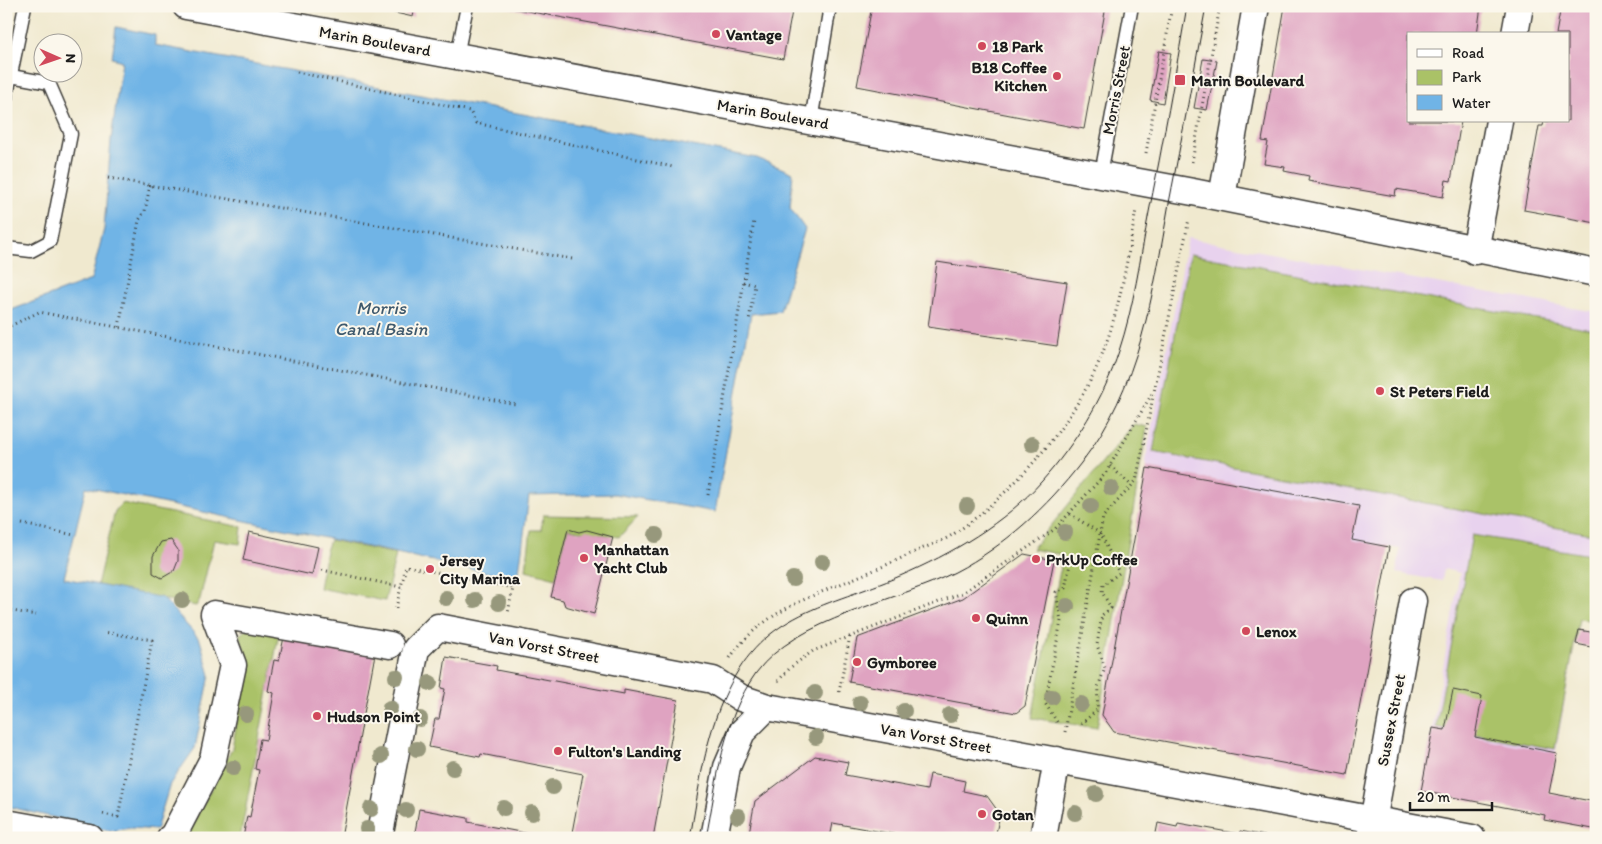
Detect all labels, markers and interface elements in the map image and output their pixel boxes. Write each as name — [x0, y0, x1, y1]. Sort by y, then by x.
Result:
street label: Marin Boulevard — [318, 22, 433, 60]
place label: Vantage — [726, 25, 782, 45]
marker: Vantage — [710, 28, 722, 40]
north arrow — [32, 32, 82, 82]
legend — [1407, 32, 1570, 122]
place label: 18 Park — [992, 37, 1044, 56]
marker: 18 Park — [976, 40, 988, 52]
street label: Morris Street — [1098, 44, 1134, 136]
text: Road — [1452, 44, 1485, 62]
text: N — [62, 53, 79, 63]
place label: B18 Coffee Kitchen — [971, 58, 1048, 95]
text: Park — [1452, 68, 1482, 86]
marker: B18 Coffee Kitchen — [1051, 70, 1063, 82]
place label: Marin Boulevard — [1191, 71, 1304, 90]
marker: Marin Boulevard — [1173, 73, 1187, 87]
text: Water — [1452, 94, 1491, 112]
street label: Marin Boulevard — [716, 95, 831, 133]
water label: Morris Canal Basin — [335, 297, 428, 340]
place label: St Peters Field — [1390, 382, 1489, 401]
marker: St Peters Field — [1374, 385, 1386, 397]
place label: Manhattan Yacht Club — [593, 540, 670, 577]
place label: PrkUp Coffee — [1046, 550, 1138, 570]
place label: Jersey City Marina — [439, 551, 521, 589]
marker: Manhattan Yacht Club — [578, 552, 590, 564]
marker: PrkUp Coffee — [1030, 553, 1042, 565]
marker: Jersey City Marina — [424, 563, 436, 575]
place label: Quinn — [986, 609, 1029, 628]
marker: Quinn — [970, 612, 982, 624]
place label: Lenox — [1256, 622, 1297, 641]
marker: Lenox — [1240, 625, 1252, 637]
street label: Van Vorst Street — [487, 627, 601, 667]
place label: Gymboree — [867, 653, 937, 673]
marker: Gymboree — [851, 656, 863, 668]
street label: Sussex Street — [1373, 672, 1409, 768]
place label: Hudson Point — [327, 707, 420, 726]
marker: Hudson Point — [311, 710, 323, 722]
street label: Van Vorst Street — [879, 719, 993, 757]
place label: Fulton's Landing — [568, 742, 682, 762]
marker: Fulton's Landing — [552, 745, 564, 757]
scale bar — [1410, 779, 1492, 811]
text: 20 m — [1417, 788, 1451, 806]
place label: Gotan — [992, 805, 1034, 824]
marker: Gotan — [976, 808, 988, 820]

